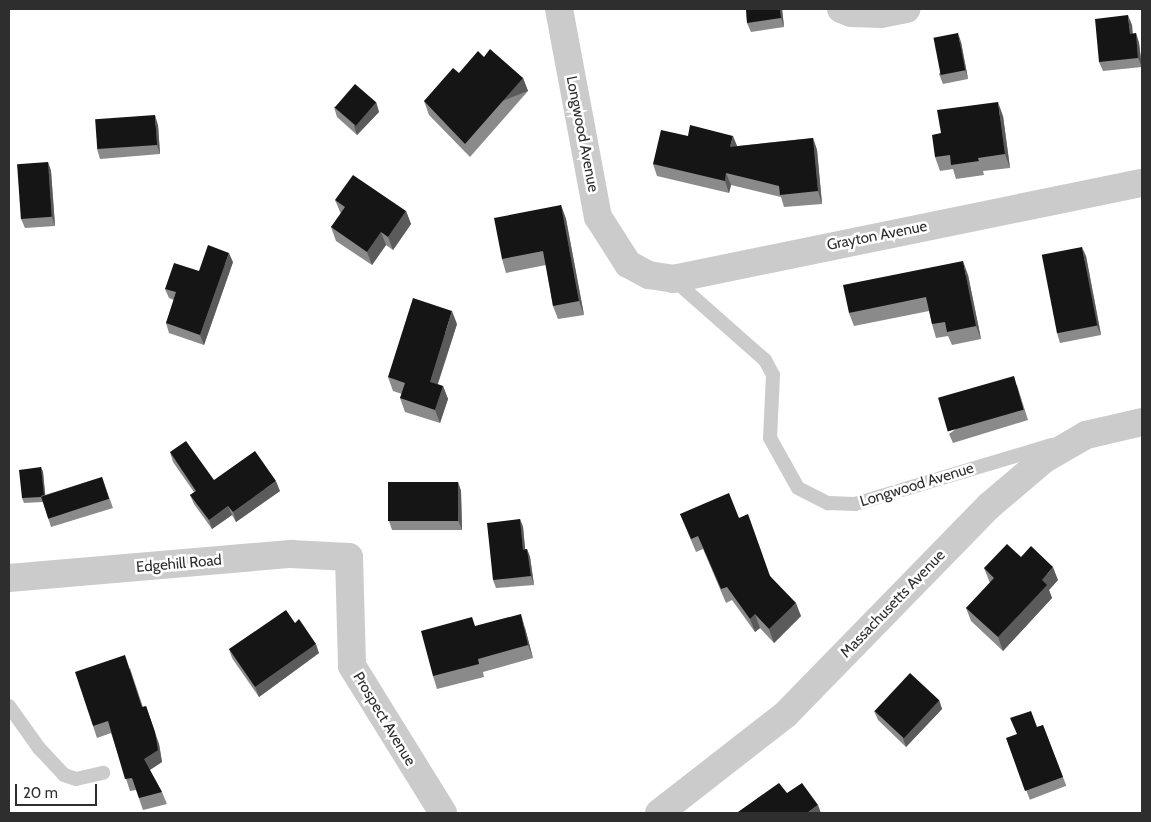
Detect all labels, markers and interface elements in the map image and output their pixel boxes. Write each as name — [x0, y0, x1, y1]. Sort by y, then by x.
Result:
street label: Longwood Avenue — [562, 74, 602, 194]
street label: Grayton Avenue — [825, 217, 929, 255]
street label: Longwood Avenue — [858, 459, 976, 511]
street label: Massachusetts Avenue — [837, 546, 949, 662]
street label: Edgehill Road — [135, 551, 223, 577]
street label: Prospect Avenue — [349, 669, 419, 769]
scale bar — [18, 774, 100, 806]
text: 20 m — [23, 784, 58, 802]

